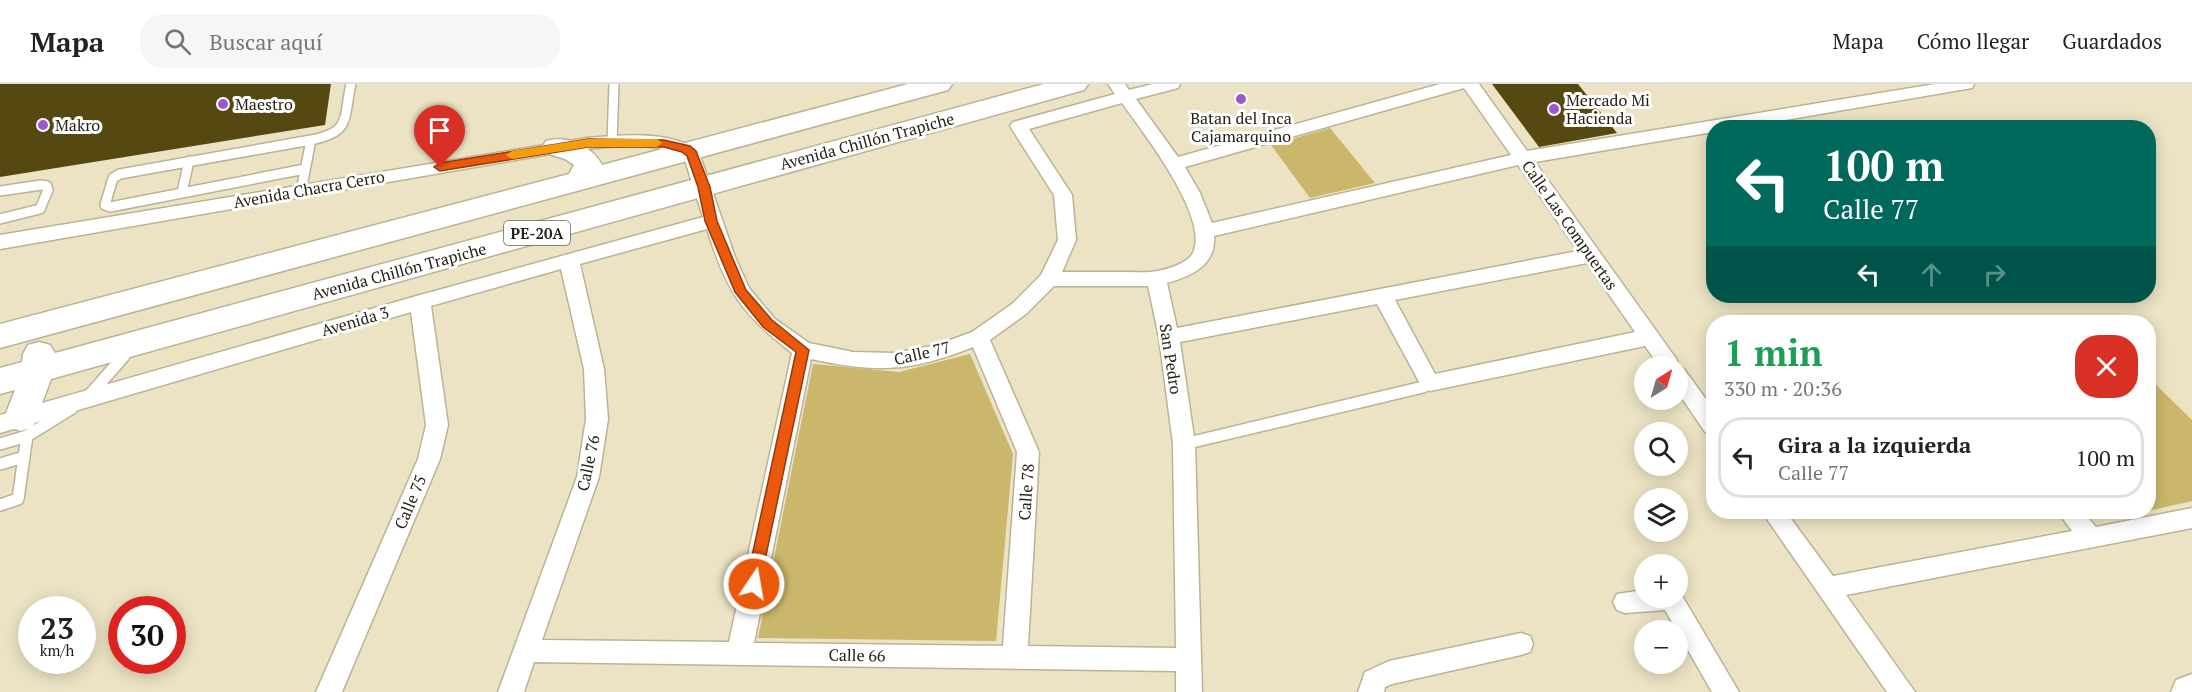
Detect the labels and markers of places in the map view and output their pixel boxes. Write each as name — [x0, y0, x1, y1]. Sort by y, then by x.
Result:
place label: Mercado Mi Hacienda — [1566, 89, 1650, 129]
marker: Batan del Inca Cajamarquino — [1234, 92, 1248, 106]
place label: Maestro — [235, 93, 293, 115]
marker: Maestro — [216, 97, 230, 111]
marker: Mercado Mi Hacienda — [1547, 102, 1561, 116]
pin — [414, 105, 465, 167]
place label: Batan del Inca Cajamarquino — [1190, 107, 1292, 147]
place label: Makro — [55, 114, 100, 136]
marker: Makro — [36, 118, 50, 132]

